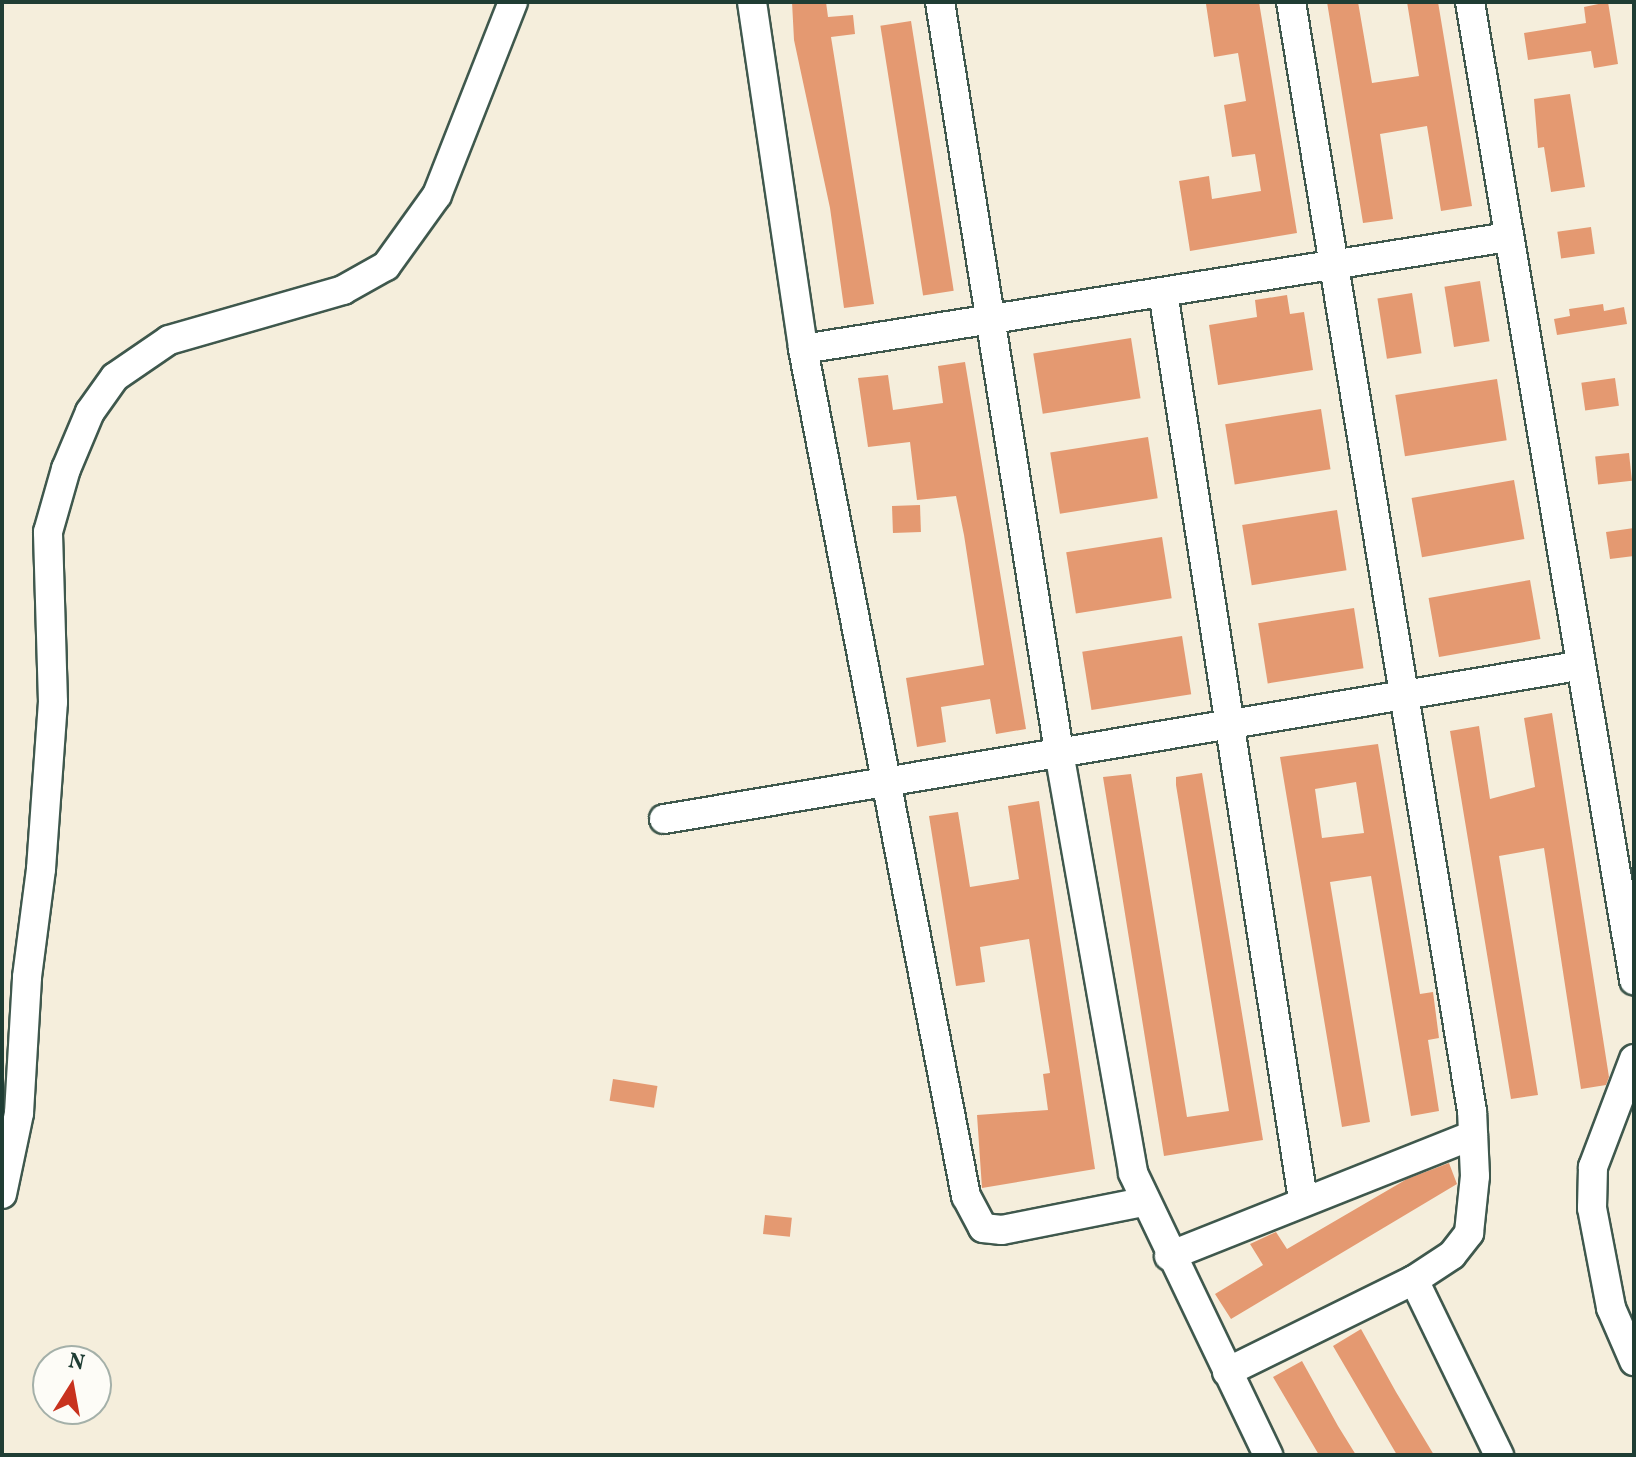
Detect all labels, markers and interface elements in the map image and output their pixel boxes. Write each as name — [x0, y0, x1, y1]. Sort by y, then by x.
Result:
north arrow — [32, 1345, 112, 1425]
text: N — [65, 1346, 87, 1380]

